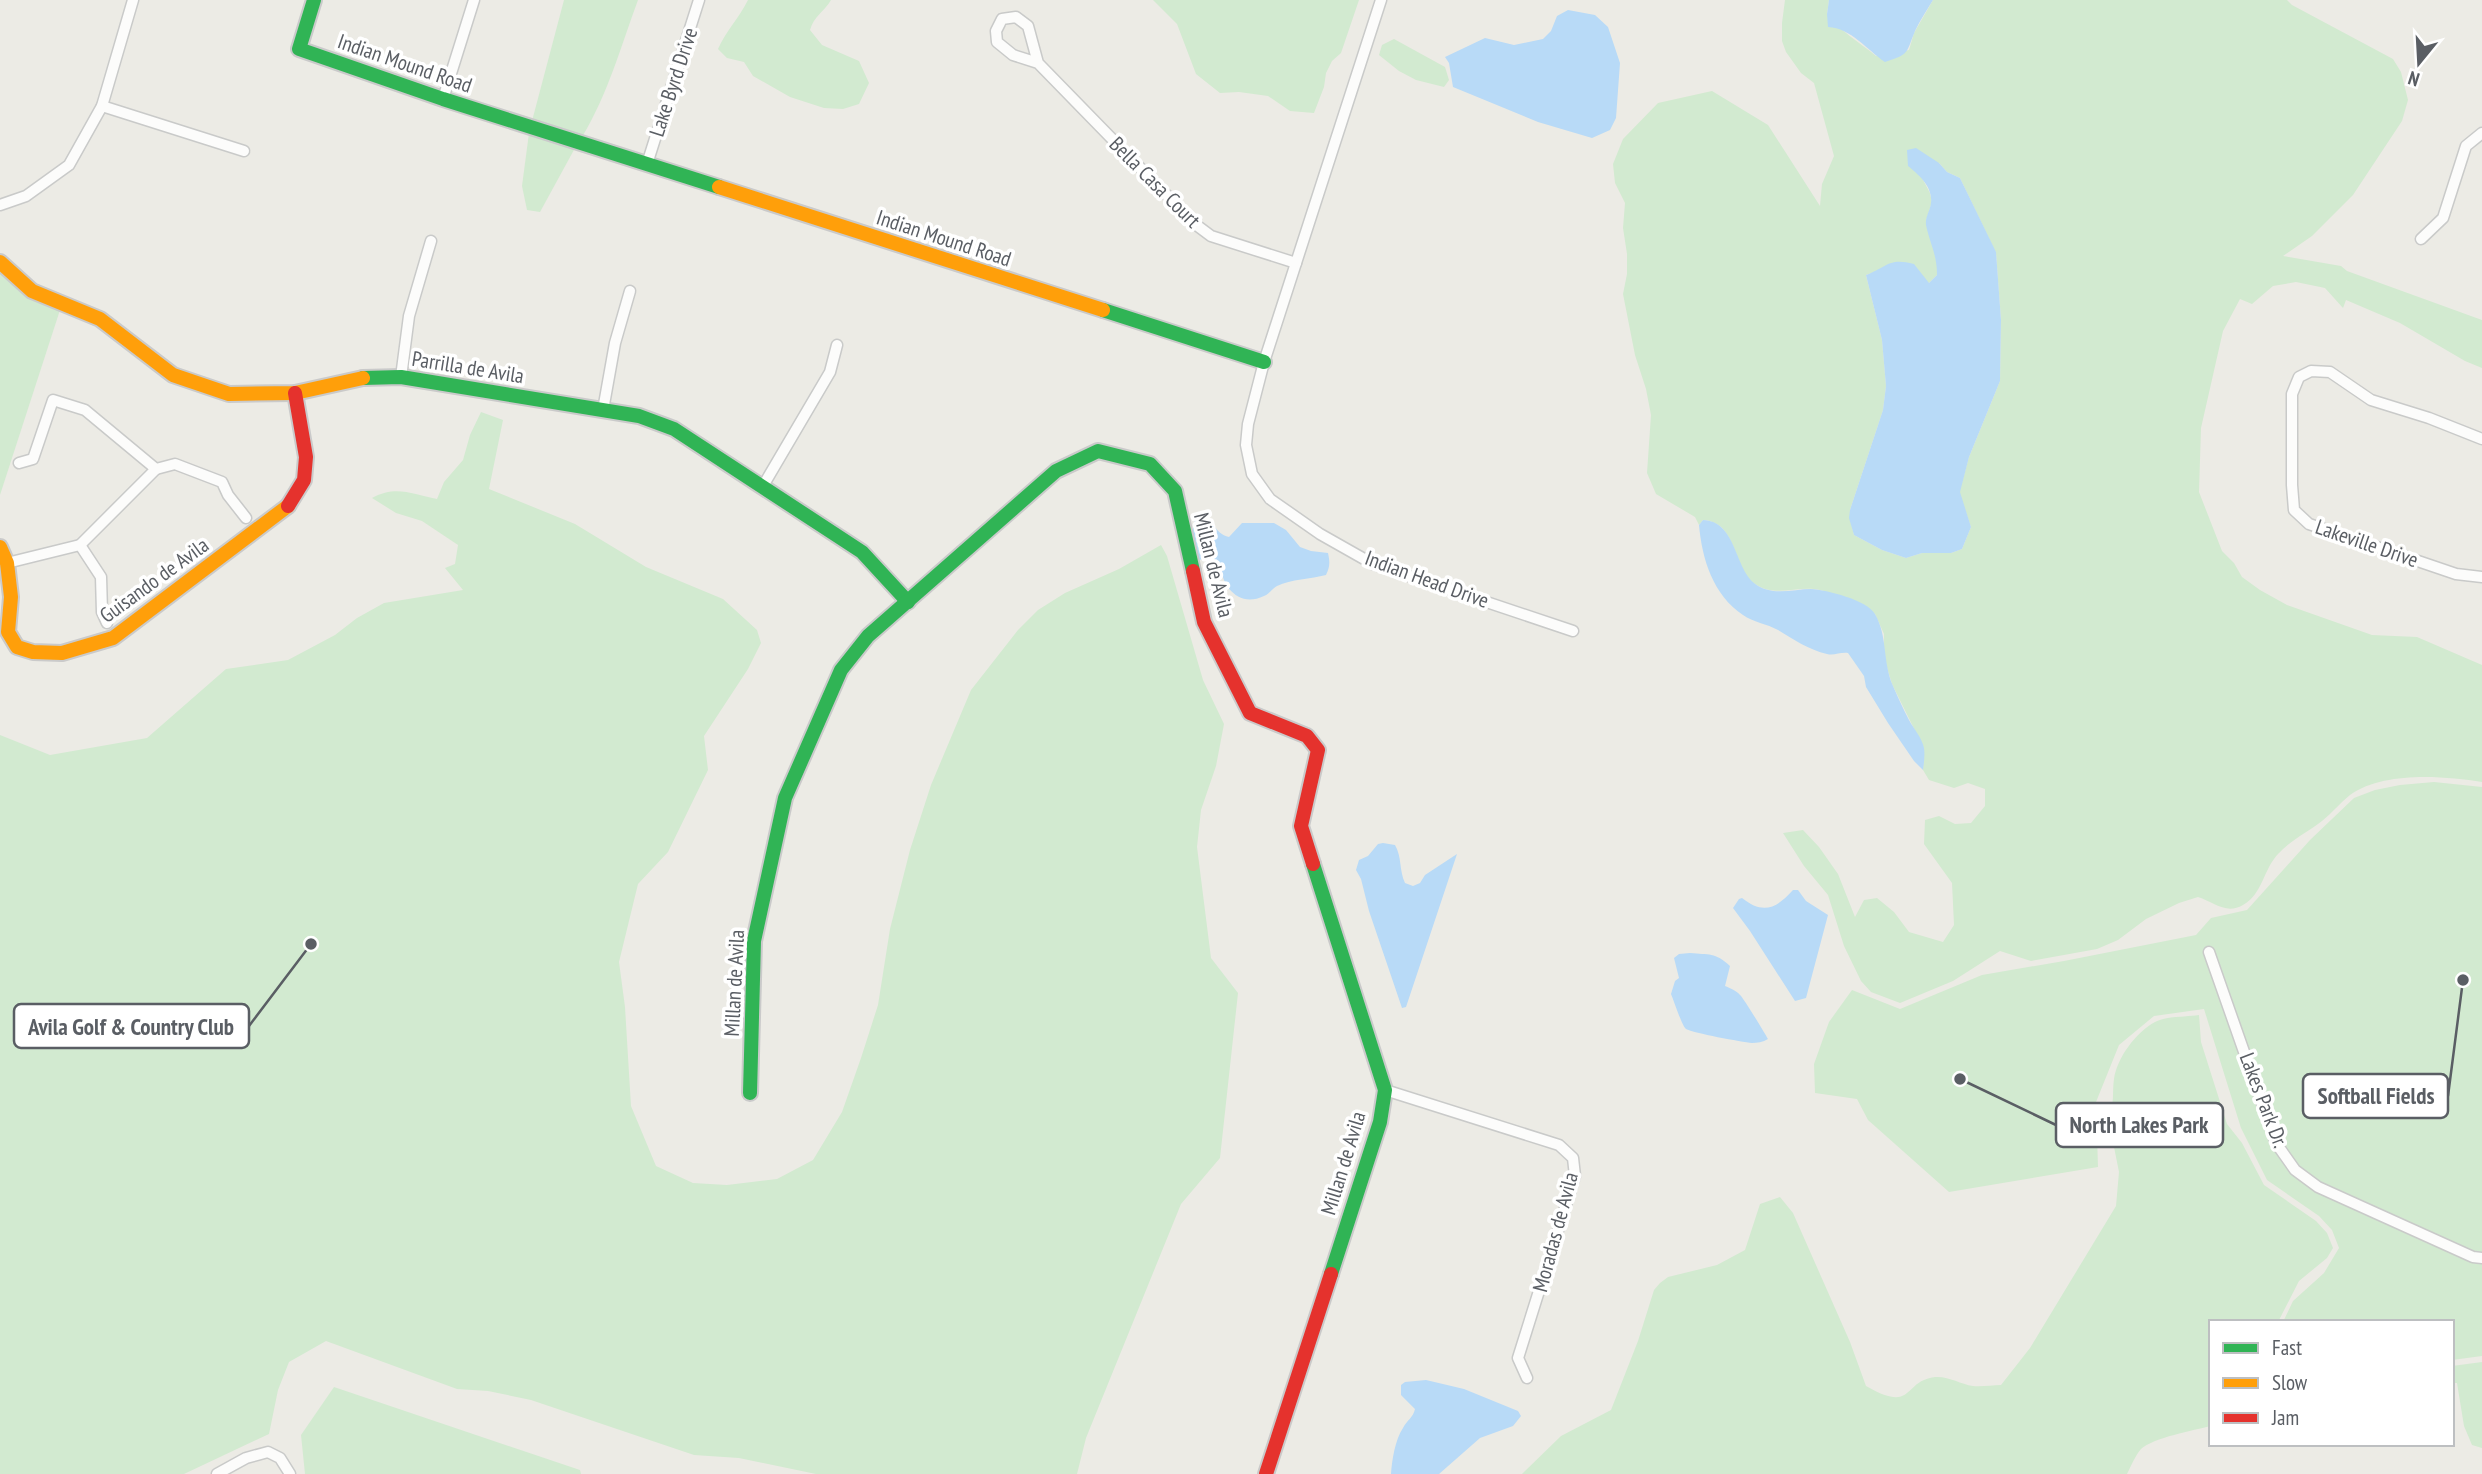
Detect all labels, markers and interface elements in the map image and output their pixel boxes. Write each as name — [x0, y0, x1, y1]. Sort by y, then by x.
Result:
street label: Lake Byrd Drive — [643, 24, 703, 140]
street label: Indian Mound Road — [334, 27, 476, 99]
north arrow — [2384, 28, 2454, 98]
text: N — [2405, 66, 2422, 92]
street label: Bella Casa Court — [1104, 131, 1206, 233]
street label: Indian Mound Road — [873, 204, 1015, 272]
street label: Parrilla de Avila — [410, 345, 526, 389]
street label: Millan de Avila — [1188, 510, 1240, 620]
street label: Lakeville Drive — [2312, 513, 2422, 573]
street label: Guisando de Avila — [94, 531, 214, 629]
street label: Indian Head Drive — [1361, 544, 1493, 614]
street label: Millan de Avila — [718, 929, 750, 1037]
callout: Avila Golf & Country Club — [14, 1004, 249, 1048]
text: Avila Golf & Country Club — [27, 1012, 234, 1041]
street label: Lakes Park Dr. — [2234, 1049, 2294, 1151]
callout: Softball Fields — [2303, 1074, 2448, 1118]
text: Softball Fields — [2318, 1081, 2434, 1110]
callout: North Lakes Park — [2056, 1103, 2223, 1147]
street label: Millan de Avila — [1314, 1108, 1372, 1218]
text: North Lakes Park — [2070, 1110, 2209, 1139]
street label: Moradas de Avila — [1526, 1169, 1584, 1295]
legend — [2209, 1320, 2454, 1446]
text: Fast — [2272, 1334, 2302, 1361]
text: Slow — [2272, 1369, 2308, 1396]
text: Jam — [2271, 1404, 2299, 1431]

